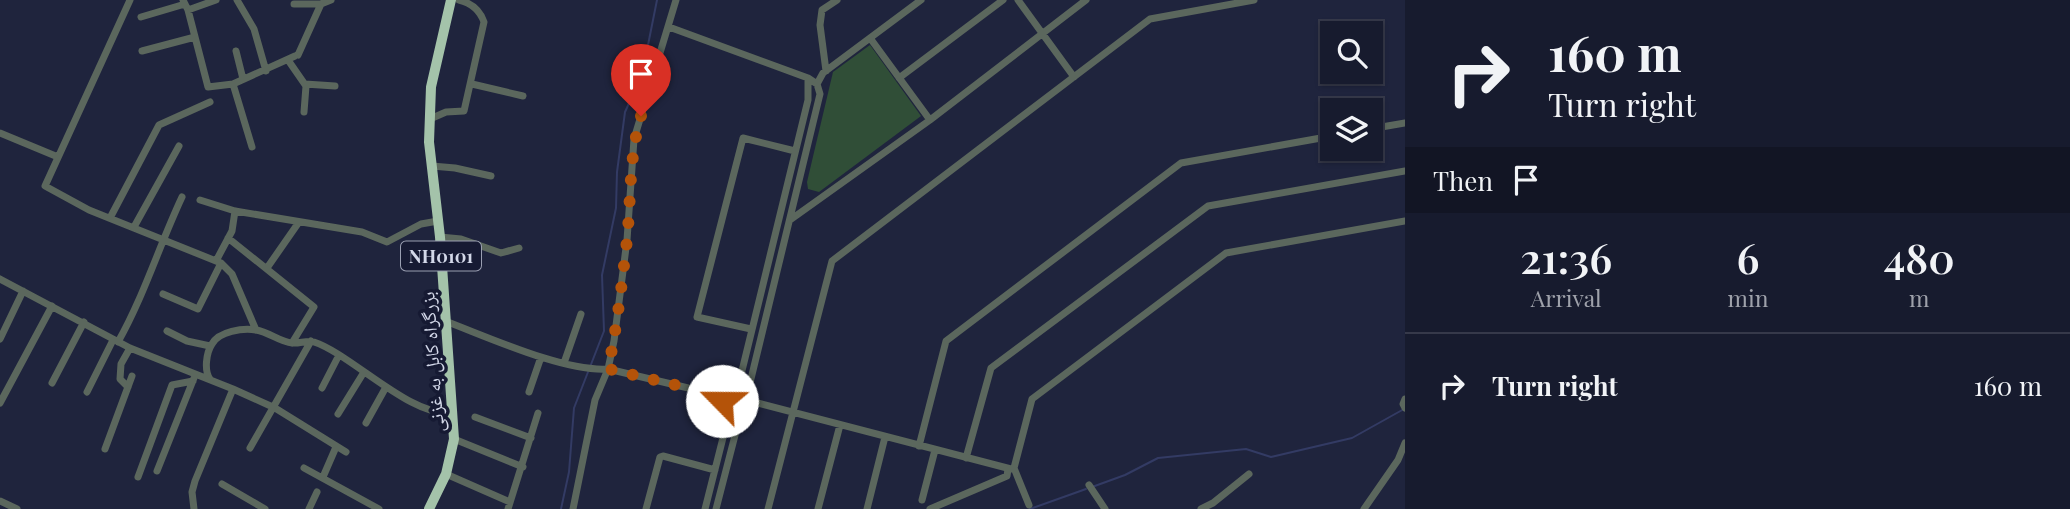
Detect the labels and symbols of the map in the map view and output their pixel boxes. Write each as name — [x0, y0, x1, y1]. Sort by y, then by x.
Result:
pin — [611, 44, 671, 116]
road number: NH0101 — [401, 242, 481, 270]
street label: بزرگراه کابل به غزنی — [413, 291, 449, 433]
position arrow — [685, 364, 759, 438]

